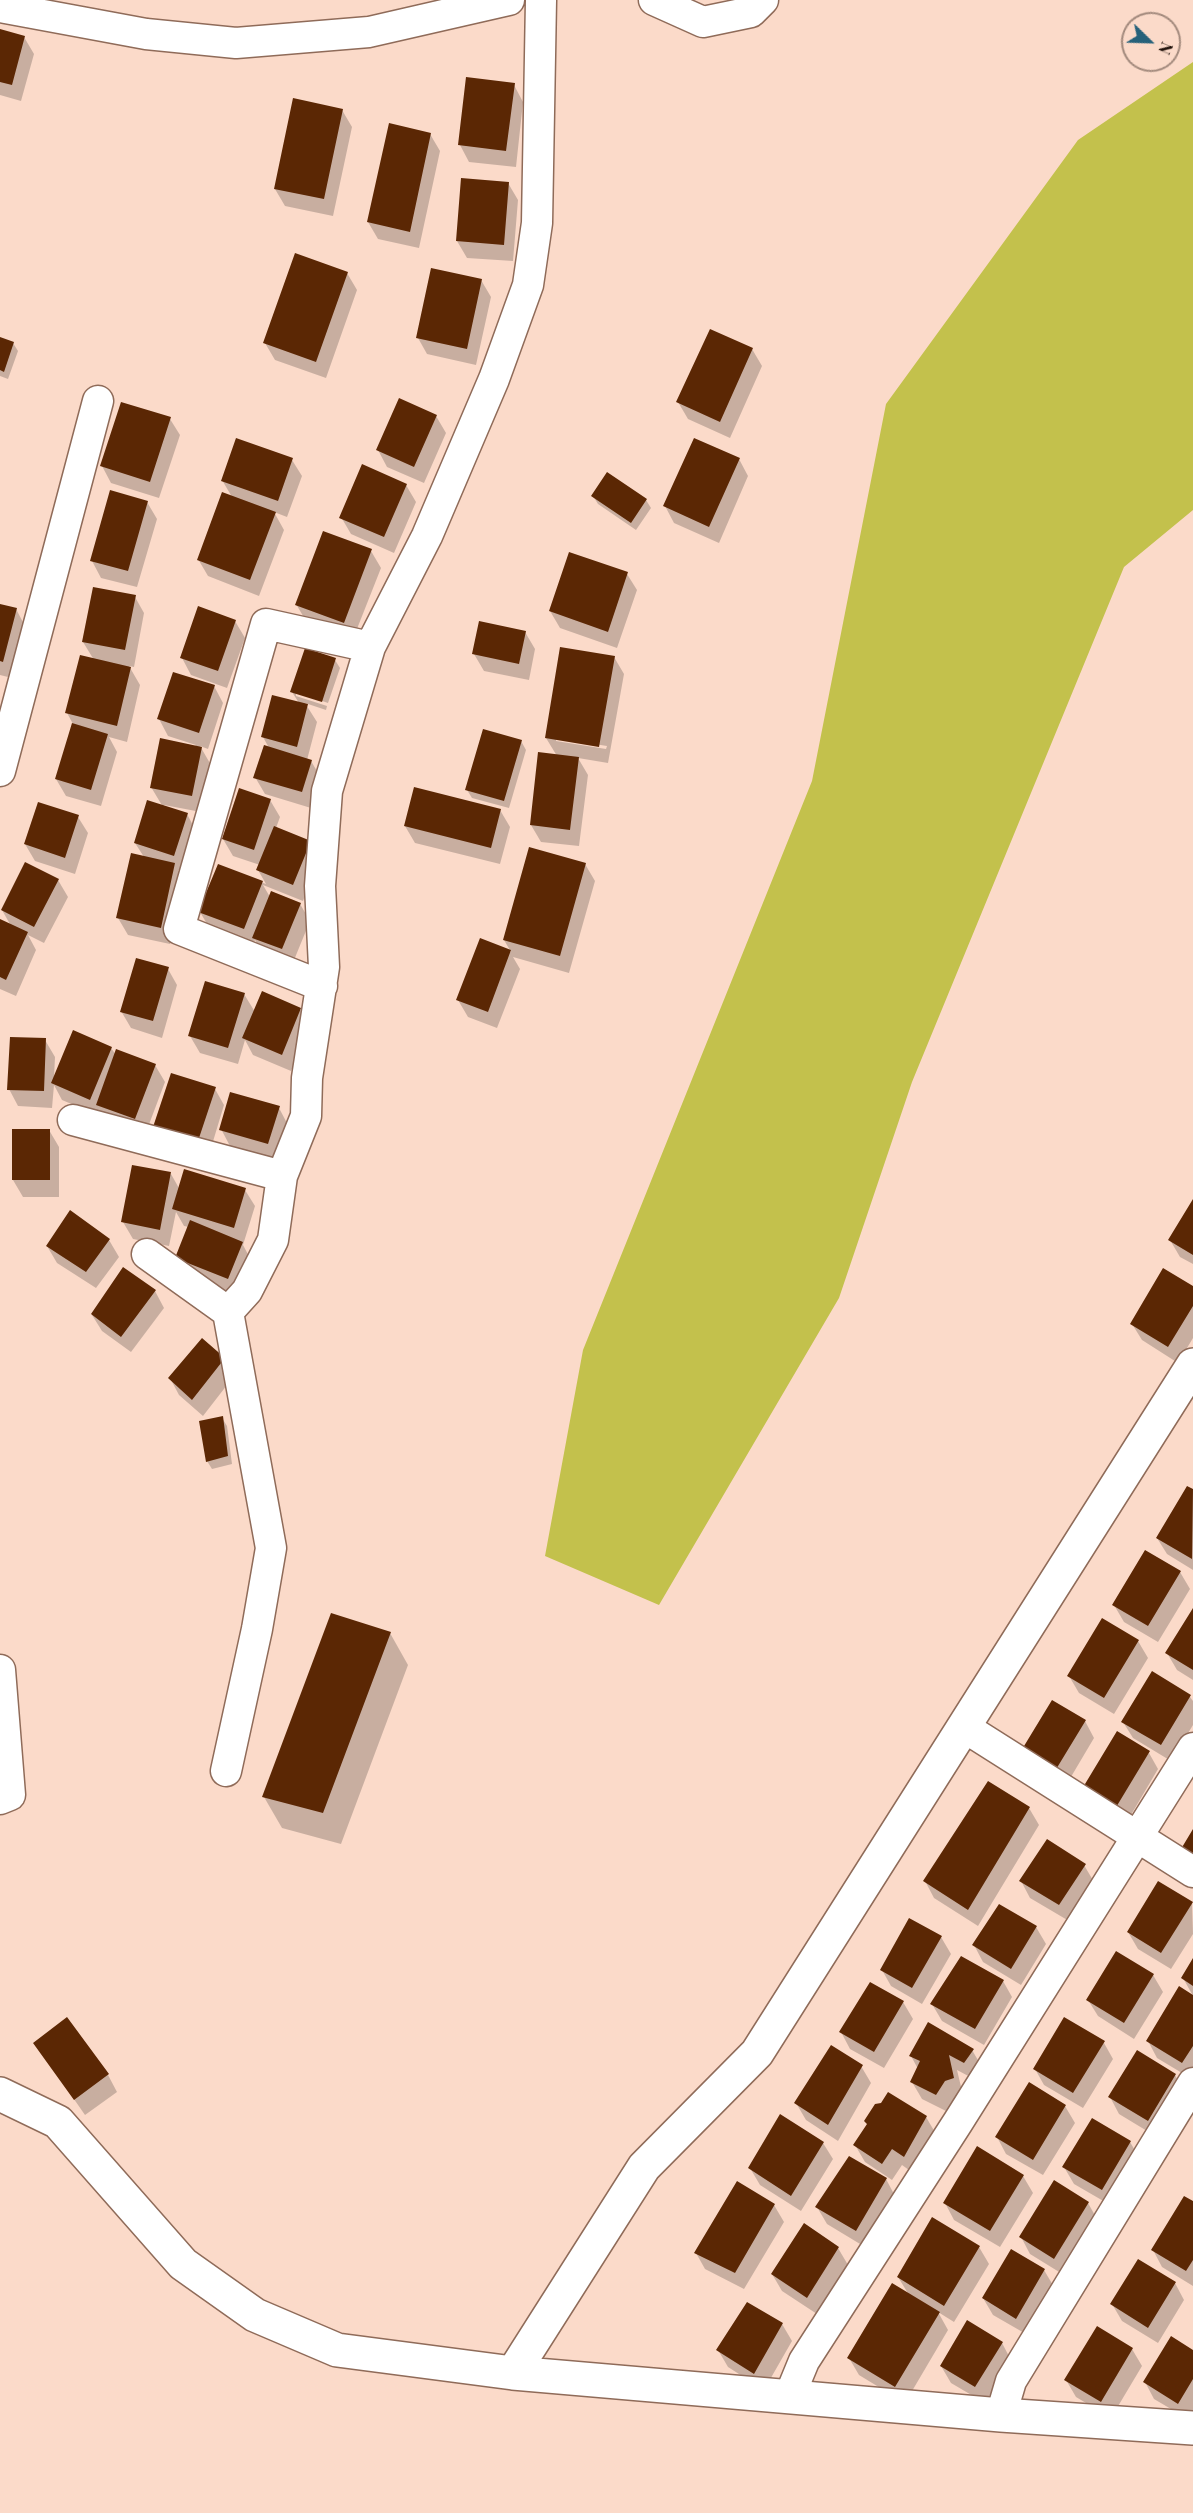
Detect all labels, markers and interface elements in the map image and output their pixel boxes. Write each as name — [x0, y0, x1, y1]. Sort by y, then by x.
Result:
north arrow — [1121, 12, 1181, 72]
text: N — [1154, 39, 1178, 58]

